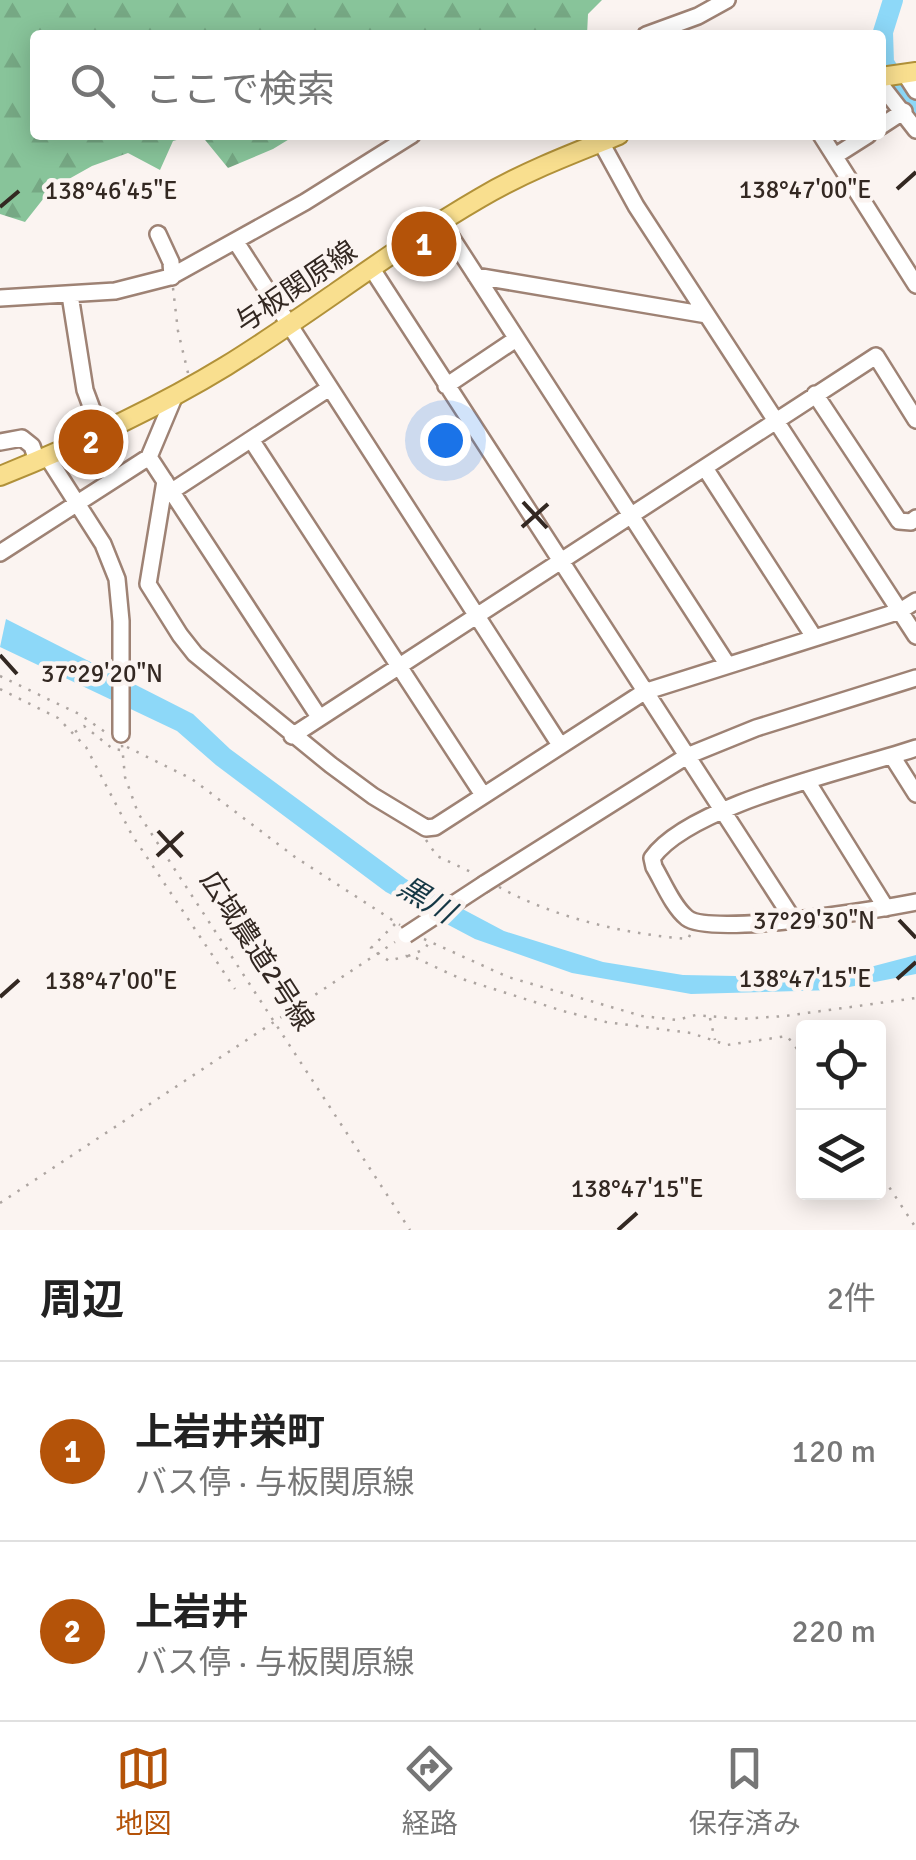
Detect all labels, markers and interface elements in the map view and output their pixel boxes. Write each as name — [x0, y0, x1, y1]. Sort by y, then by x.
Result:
search box — [30, 30, 886, 140]
icon: search — [65, 58, 120, 113]
text: ここで検索 — [145, 66, 335, 113]
text: 138°47'00"E — [739, 174, 871, 205]
text: 138°46'45"E — [45, 175, 177, 206]
pin: 1 — [392, 206, 456, 282]
street label: 与板関原線 — [228, 234, 364, 340]
pin: 2 — [58, 404, 124, 480]
your location — [420, 415, 471, 466]
text: 37°29'20"N — [41, 658, 163, 689]
street label: 広域農道2号線 — [193, 865, 321, 1037]
water label: 黒川 — [391, 869, 464, 933]
text: 37°29'30"N — [753, 905, 875, 936]
text: 138°47'15"E — [739, 963, 871, 994]
text: 138°47'00"E — [45, 965, 177, 996]
map controls — [796, 1020, 886, 1200]
button: locate — [796, 1020, 886, 1110]
button: layers — [796, 1110, 886, 1200]
text: 138°47'15"E — [571, 1173, 703, 1204]
text: 周辺 — [40, 1275, 124, 1326]
text: 2件 — [827, 1279, 876, 1318]
text: 上岩井栄町 — [135, 1409, 325, 1456]
text: 1 — [64, 1432, 81, 1471]
text: 120 m — [792, 1432, 876, 1471]
text: バス停 · 与板関原線 — [135, 1463, 415, 1502]
text: 上岩井 — [135, 1589, 249, 1636]
text: 2 — [64, 1612, 81, 1651]
text: 220 m — [792, 1612, 876, 1651]
text: バス停 · 与板関原線 — [135, 1643, 415, 1682]
tab: 地図 — [115, 1741, 171, 1841]
tab: 経路 — [402, 1741, 458, 1841]
tab: 保存済み — [689, 1741, 801, 1841]

